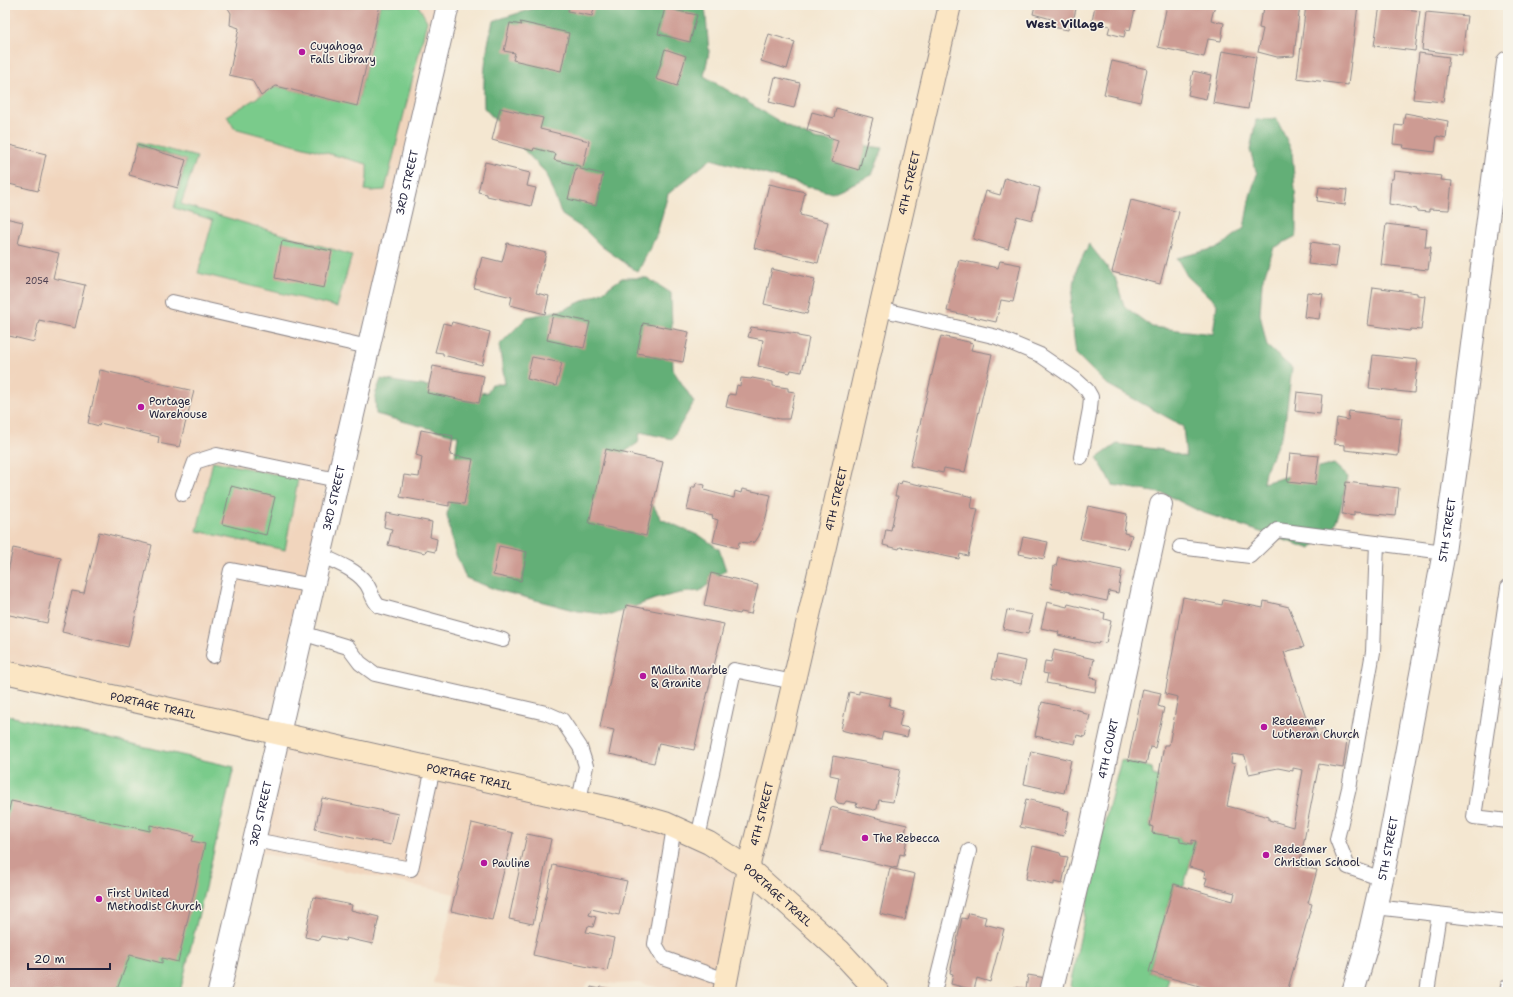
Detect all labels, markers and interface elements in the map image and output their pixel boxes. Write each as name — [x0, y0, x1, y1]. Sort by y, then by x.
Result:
district label: West Village — [1026, 16, 1104, 32]
place label: Cuyahoga Falls Library — [310, 39, 376, 67]
marker: Cuyahoga Falls Library — [297, 47, 307, 57]
street label: 3RD STREET — [392, 148, 422, 217]
street label: 4TH STREET — [895, 149, 924, 217]
house number: 2054 — [25, 275, 49, 287]
place label: Portage Warehouse — [149, 394, 208, 422]
marker: Portage Warehouse — [136, 402, 146, 412]
street label: 3RD STREET — [319, 464, 349, 532]
street label: 4TH STREET — [822, 465, 851, 532]
street label: 5TH STREET — [1435, 496, 1460, 563]
place label: Malita Marble & Granite — [651, 663, 728, 691]
marker: Malita Marble & Granite — [638, 671, 648, 681]
street label: PORTAGE TRAIL — [109, 689, 198, 723]
place label: Redeemer Lutheran Church — [1272, 714, 1360, 742]
street label: 4TH COURT — [1095, 717, 1122, 780]
marker: Redeemer Lutheran Church — [1259, 722, 1269, 732]
street label: PORTAGE TRAIL — [425, 760, 514, 794]
street label: 3RD STREET — [246, 779, 276, 848]
street label: 4TH STREET — [747, 780, 777, 848]
street label: 5TH STREET — [1375, 815, 1402, 882]
place label: The Rebecca — [873, 831, 940, 846]
marker: The Rebecca — [860, 833, 870, 843]
place label: Redeemer Christian School — [1274, 842, 1360, 870]
marker: Redeemer Christian School — [1261, 850, 1271, 860]
place label: Pauline — [492, 856, 530, 871]
marker: Pauline — [479, 858, 489, 868]
street label: PORTAGE TRAIL — [741, 860, 815, 930]
place label: First United Methodist Church — [107, 886, 202, 914]
marker: First United Methodist Church — [94, 894, 104, 904]
scale bar — [28, 945, 110, 971]
text: 20 m — [34, 951, 65, 967]

